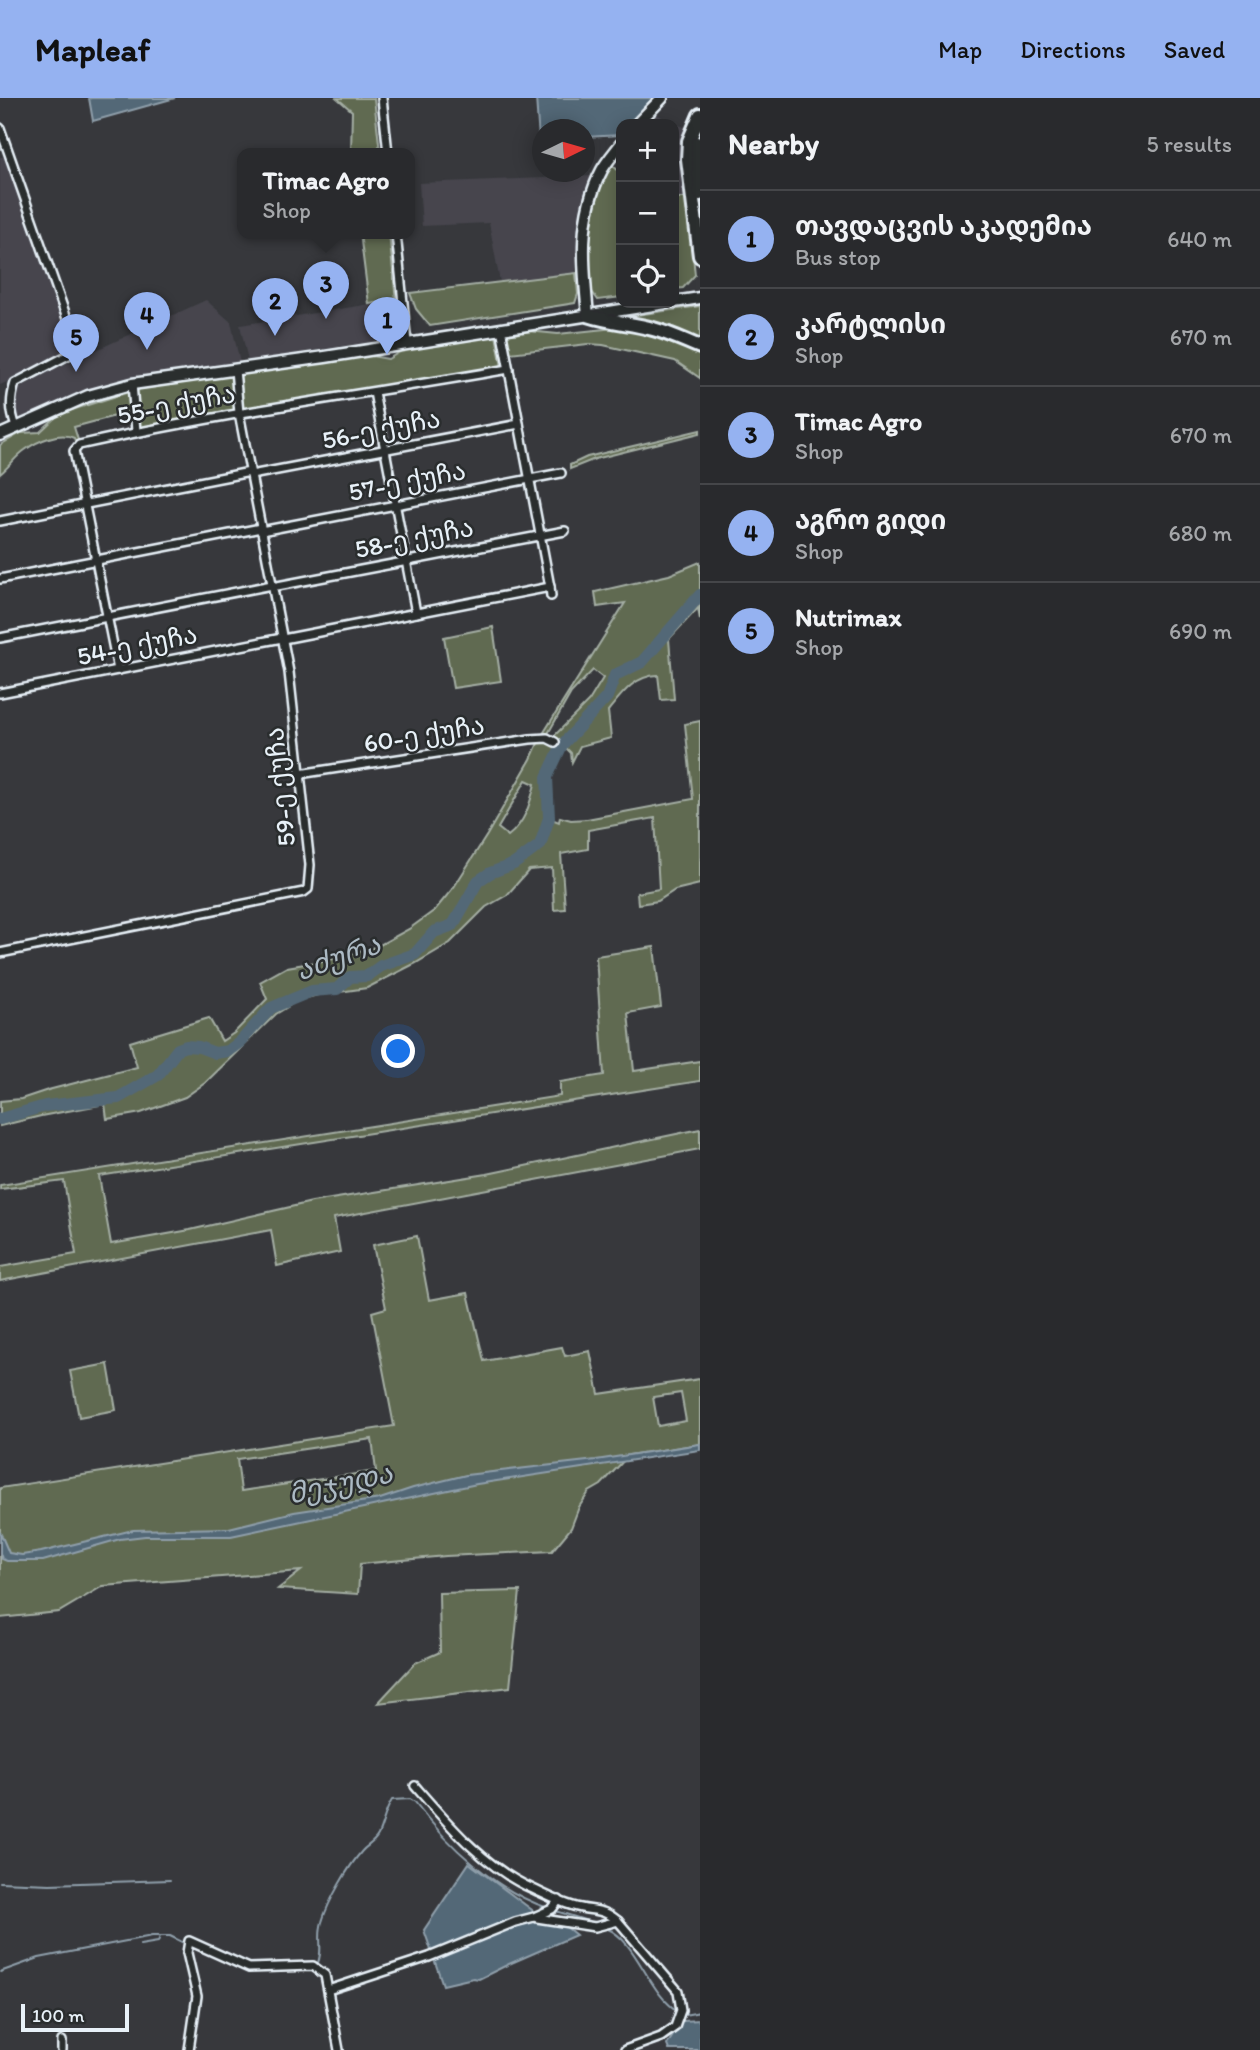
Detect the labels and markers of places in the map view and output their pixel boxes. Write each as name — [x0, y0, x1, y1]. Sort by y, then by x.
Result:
pin: 3 — [303, 261, 349, 319]
pin: 2 — [252, 278, 298, 336]
pin: 4 — [124, 292, 170, 350]
pin: 1 — [364, 297, 410, 355]
pin: 5 — [53, 314, 99, 372]

